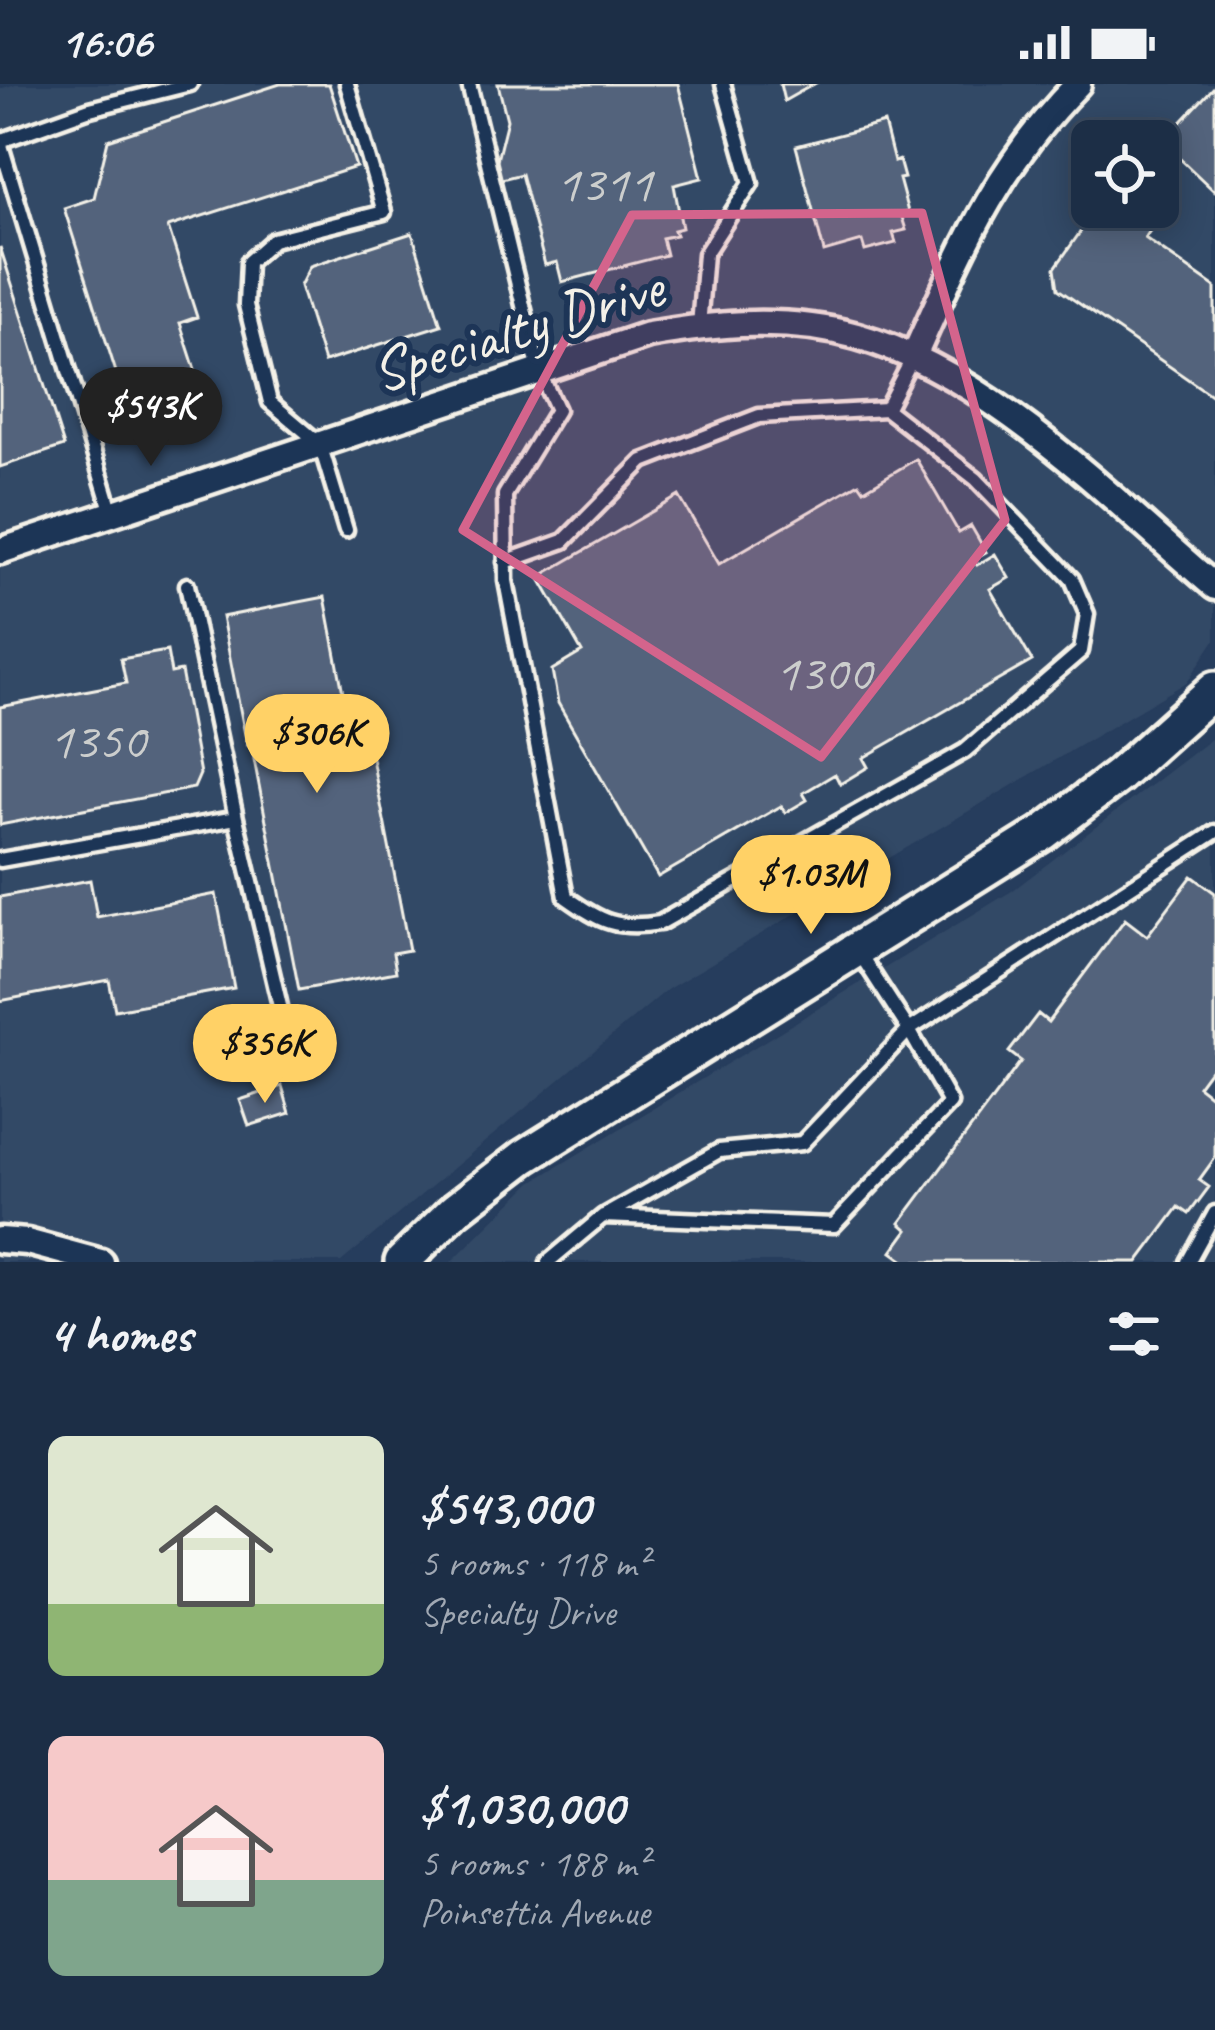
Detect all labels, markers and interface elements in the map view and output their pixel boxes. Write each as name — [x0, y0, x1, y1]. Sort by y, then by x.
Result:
text: 16:06 — [60, 14, 152, 71]
map controls — [1071, 120, 1179, 228]
button: locate — [1071, 120, 1179, 228]
house number: 1311 — [555, 149, 655, 217]
street label: Specialty Drive — [362, 248, 675, 409]
pin: $543K — [67, 367, 235, 469]
text: $543K — [106, 381, 196, 430]
house number: 1300 — [774, 638, 875, 706]
pin: $306K — [233, 694, 401, 796]
house number: 1350 — [48, 706, 149, 774]
text: $306K — [272, 708, 362, 757]
pin: $1.03M — [713, 835, 909, 937]
text: $1.03M — [758, 849, 864, 898]
pin: $356K — [181, 1004, 349, 1106]
text: $356K — [220, 1018, 310, 1067]
icon: filters — [1101, 1301, 1167, 1367]
text: 4 homes — [48, 1302, 192, 1366]
text: $543,000 — [420, 1475, 590, 1539]
icon: home — [144, 1484, 288, 1628]
text: 5 rooms · 118 m² — [420, 1539, 648, 1588]
text: Specialty Drive — [420, 1588, 615, 1637]
text: $1,030,000 — [420, 1775, 624, 1839]
icon: home — [144, 1784, 288, 1928]
text: 5 rooms · 188 m² — [420, 1839, 648, 1888]
text: Poinsettia Avenue — [420, 1888, 650, 1937]

